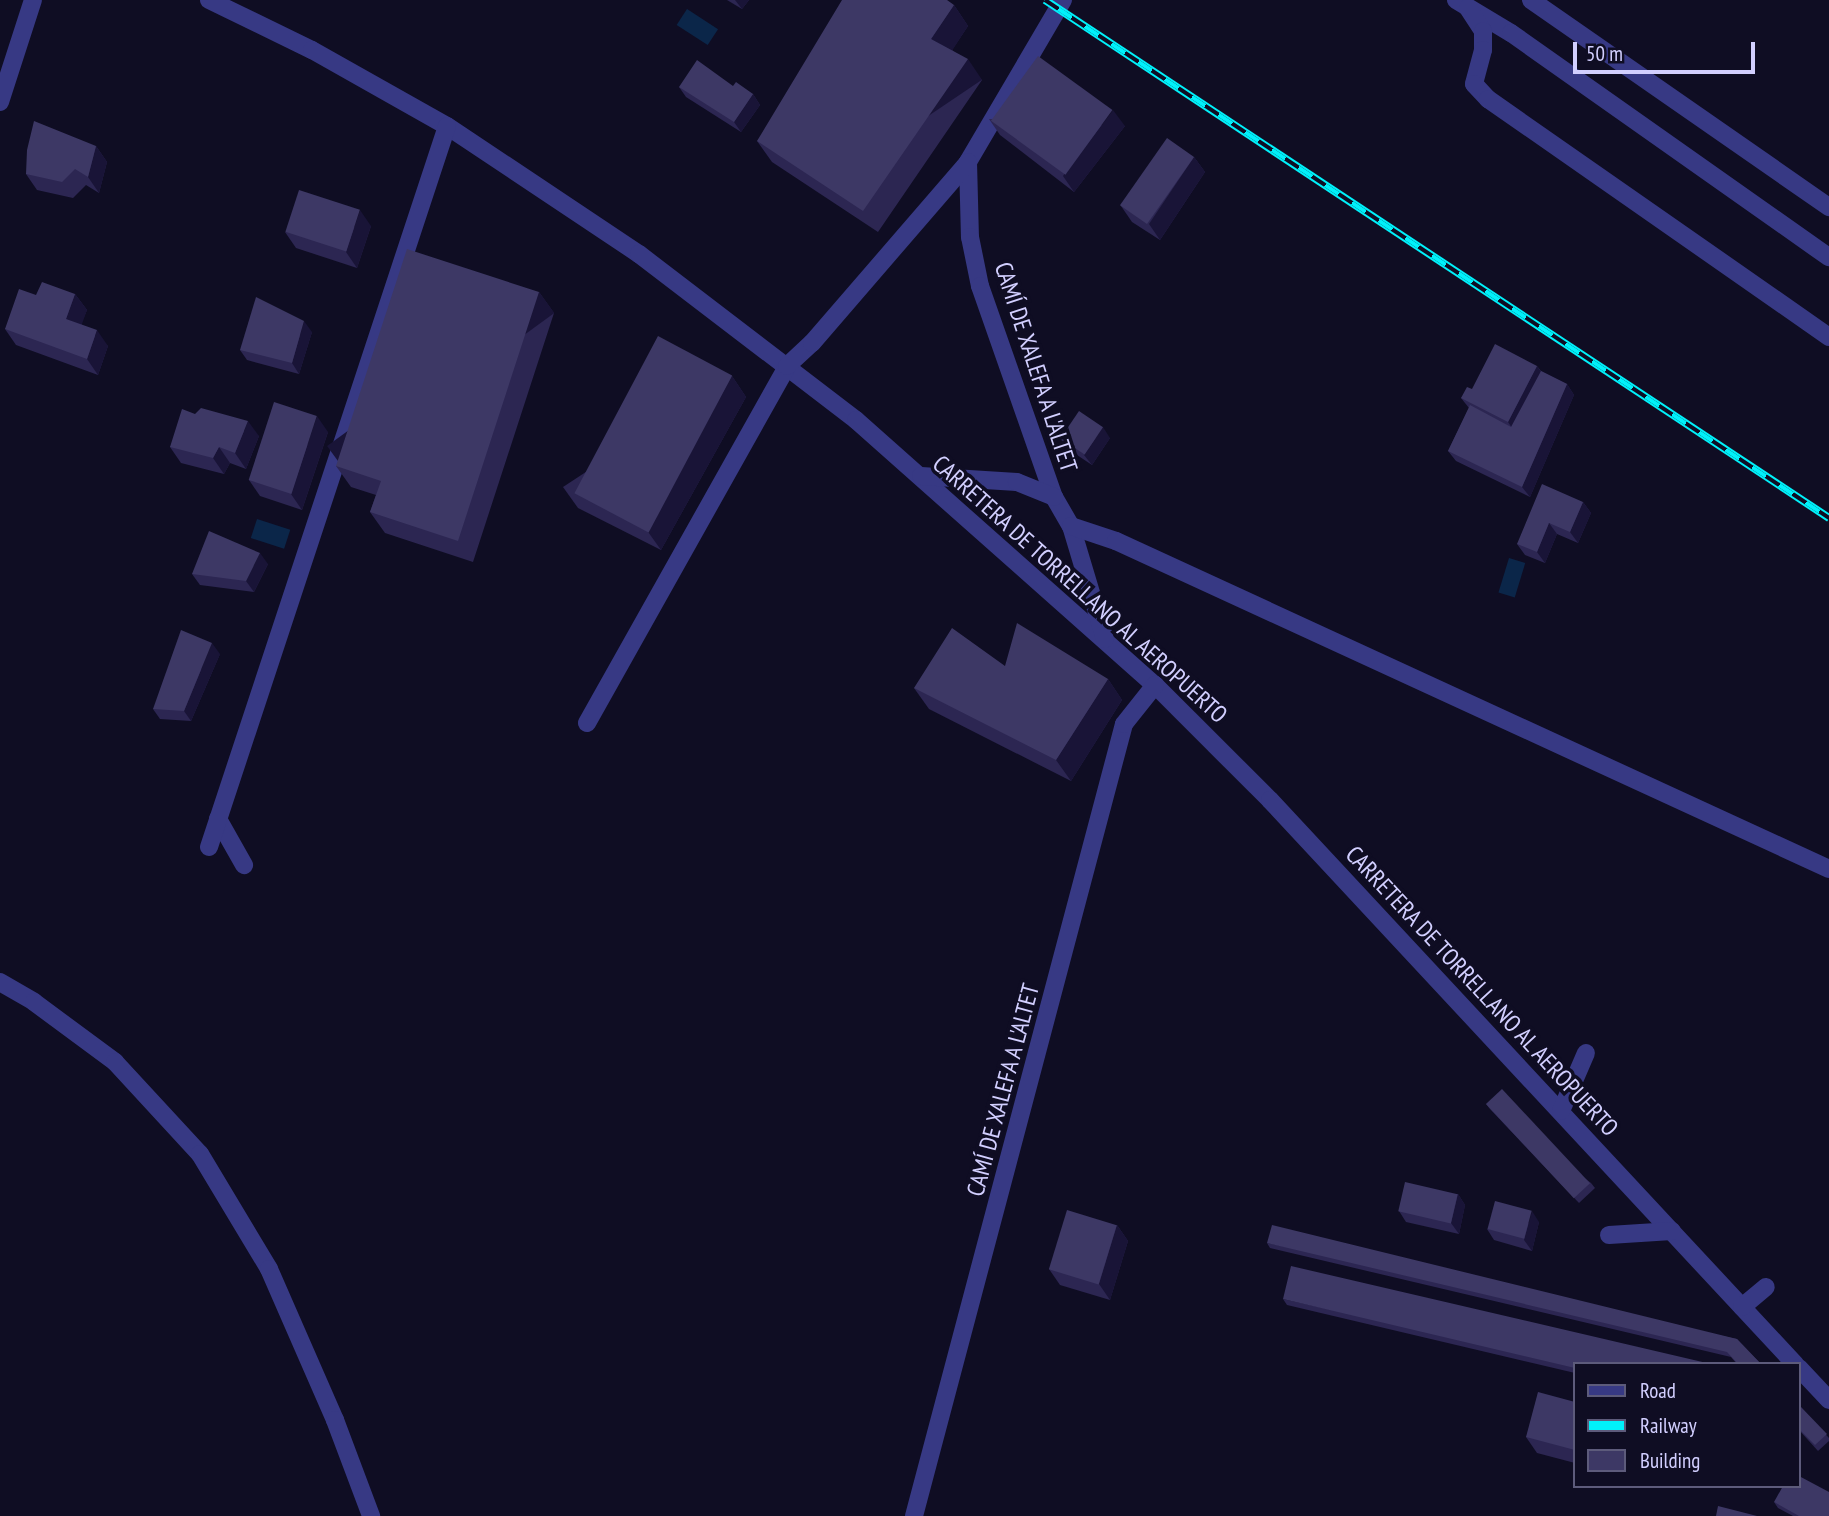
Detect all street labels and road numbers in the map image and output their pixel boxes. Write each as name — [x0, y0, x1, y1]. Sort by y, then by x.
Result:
street label: CAMÍ DE XALEFA A L'ALTET — [988, 257, 1084, 477]
street label: CARRETERA DE TORRELLANO AL AEROPUERTO — [926, 448, 1234, 730]
street label: CARRETERA DE TORRELLANO AL AEROPUERTO — [1339, 839, 1625, 1143]
street label: CAMÍ DE XALEFA A L'ALTET — [960, 979, 1046, 1201]

